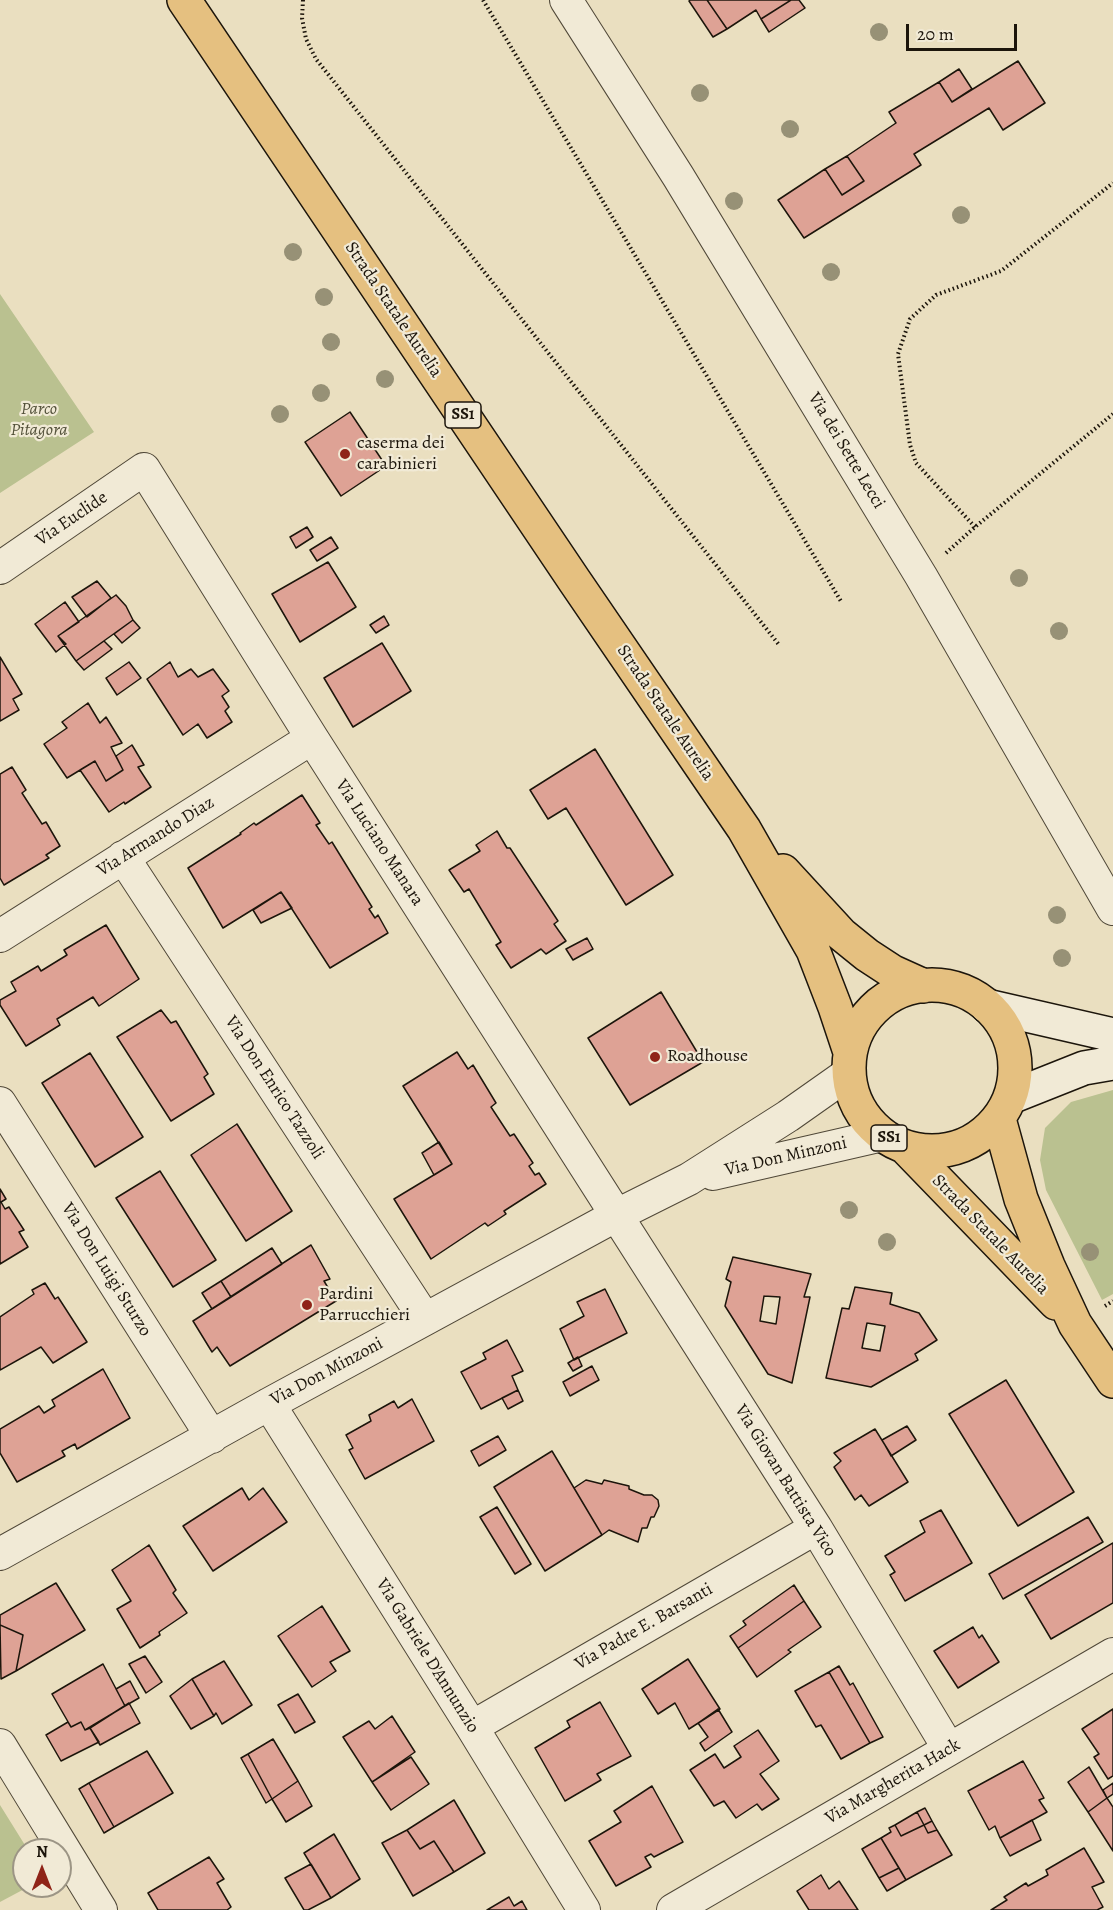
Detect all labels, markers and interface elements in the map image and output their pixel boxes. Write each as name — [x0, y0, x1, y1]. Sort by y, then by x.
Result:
scale bar — [909, 12, 1020, 50]
text: 20 m — [917, 22, 954, 46]
street label: Strada Statale Aurelia — [340, 238, 446, 382]
street label: Via dei Sette Lecci — [803, 389, 889, 513]
park label: Parco Pitagora — [11, 399, 67, 442]
road number: SS1 — [445, 402, 481, 428]
place label: caserma dei carabinieri — [357, 433, 445, 476]
marker: caserma dei carabinieri — [338, 447, 352, 461]
street label: Via Euclide — [32, 487, 112, 551]
street label: Strada Statale Aurelia — [612, 641, 718, 785]
street label: Via Luciano Manara — [330, 776, 428, 910]
street label: Via Armando Diaz — [93, 792, 219, 882]
street label: Via Don Enrico Tazzoli — [220, 1012, 328, 1164]
place label: Roadhouse — [667, 1046, 748, 1068]
marker: Roadhouse — [648, 1050, 662, 1064]
road number: SS1 — [871, 1125, 907, 1151]
street label: Via Don Minzoni — [723, 1132, 849, 1182]
street label: Strada Statale Aurelia — [927, 1170, 1053, 1300]
street label: Via Don Luigi Sturzo — [56, 1199, 156, 1341]
place label: Pardini Parrucchieri — [319, 1284, 410, 1326]
marker: Pardini Parrucchieri — [300, 1298, 314, 1312]
street label: Via Don Minzoni — [267, 1333, 387, 1411]
street label: Via Giovan Battista Vico — [729, 1401, 841, 1561]
street label: Via Gabriele D'Annunzio — [371, 1575, 483, 1737]
street label: Via Padre E. Barsanti — [571, 1579, 717, 1675]
street label: Via Margherita Hack — [822, 1735, 964, 1829]
north arrow — [12, 1838, 72, 1898]
text: N — [36, 1841, 48, 1863]

